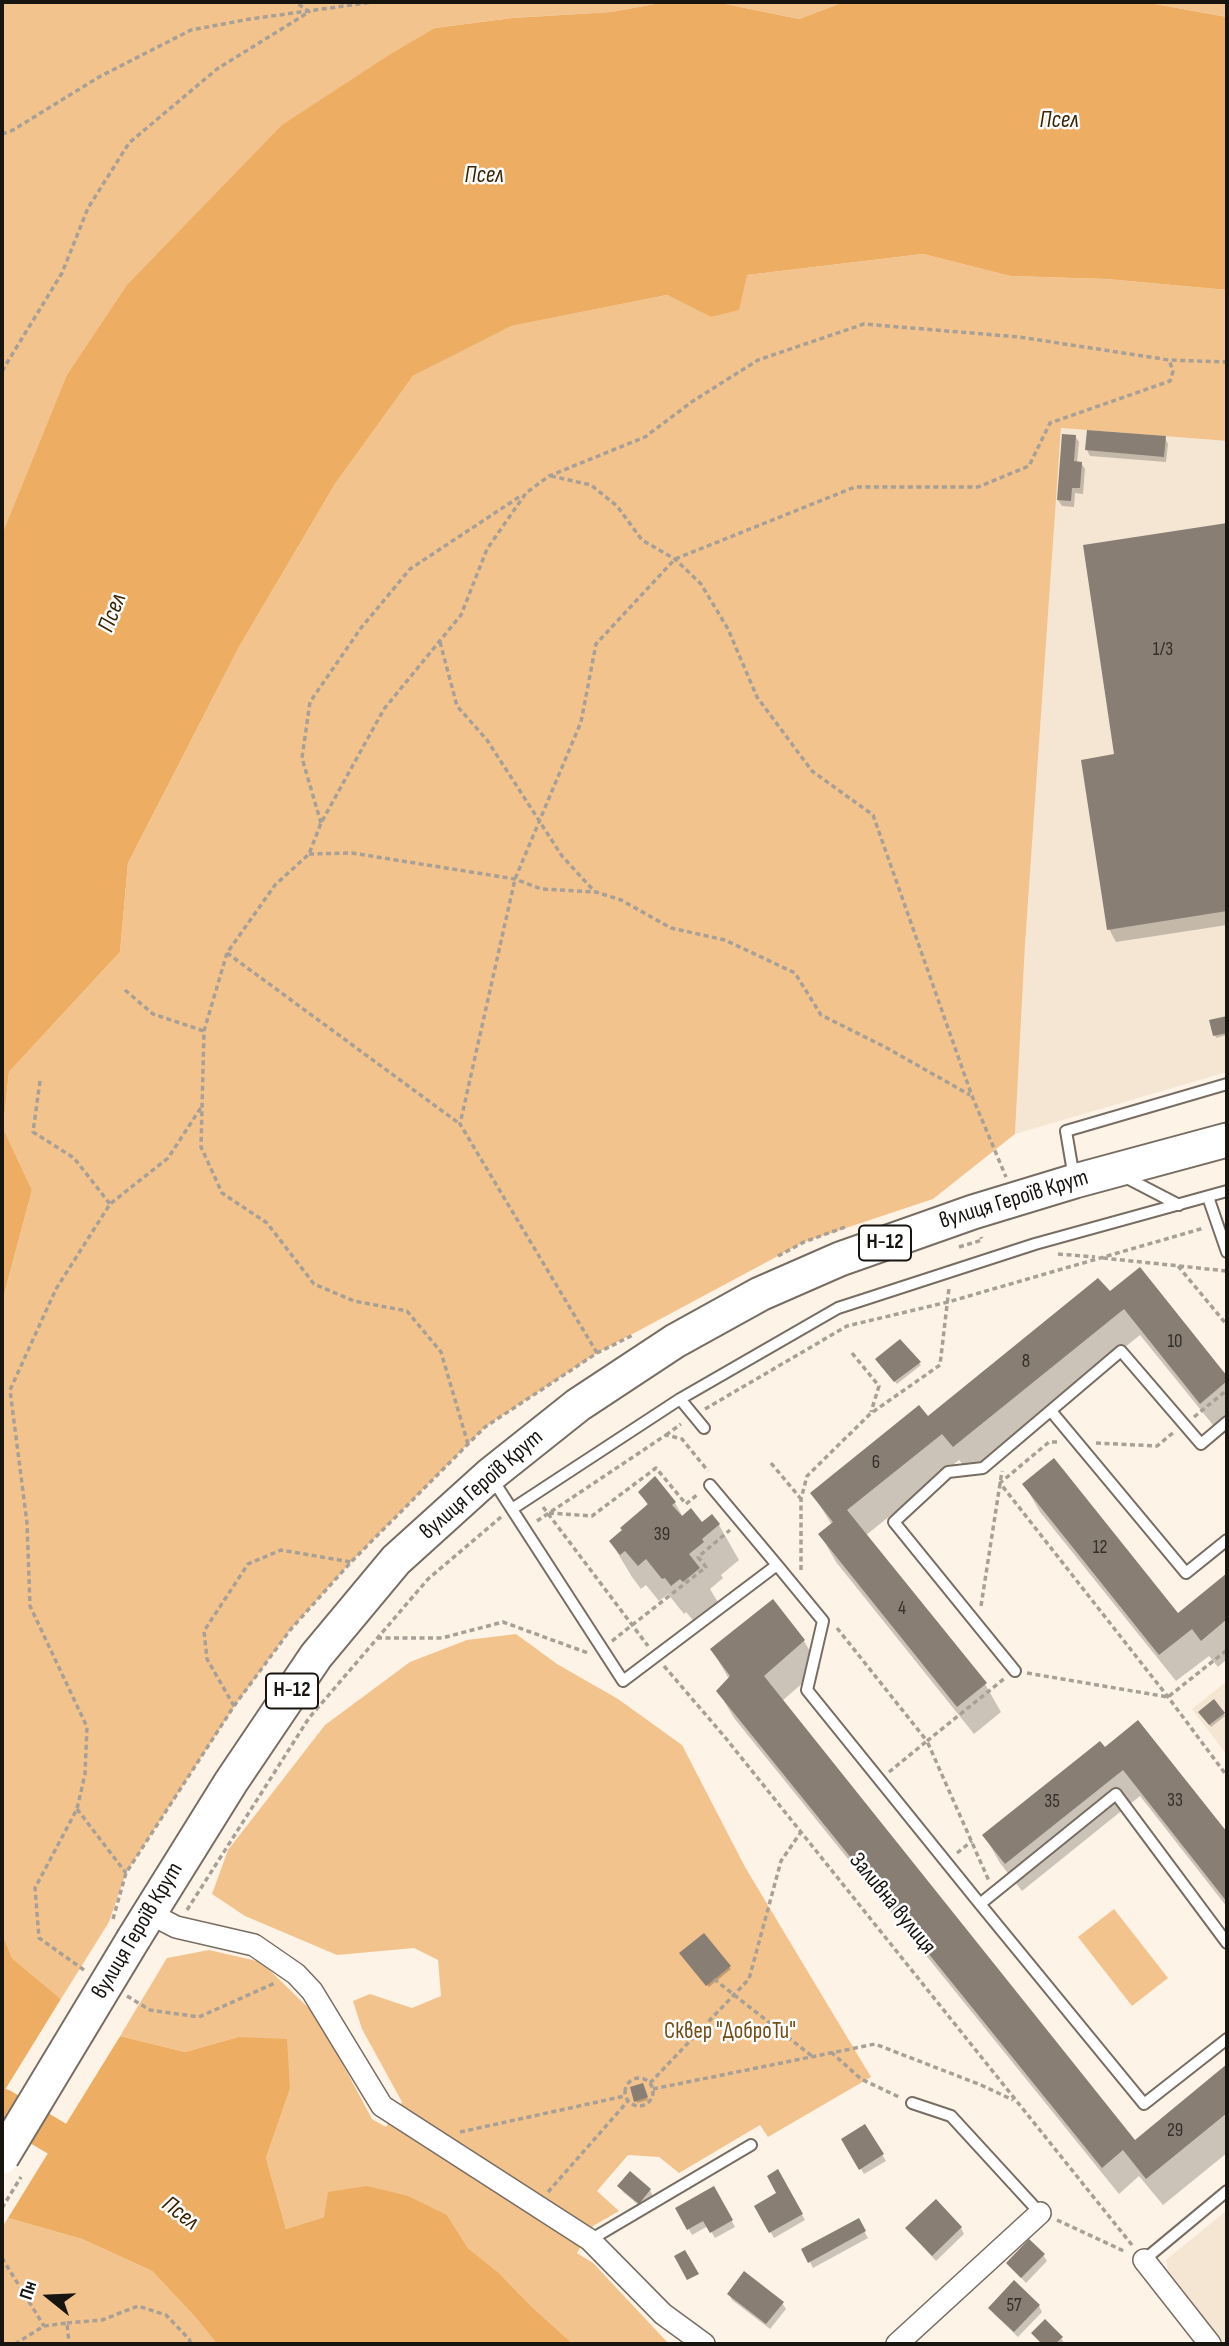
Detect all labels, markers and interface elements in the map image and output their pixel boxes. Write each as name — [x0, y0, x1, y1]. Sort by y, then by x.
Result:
water label: Псел — [1039, 107, 1079, 135]
water label: Псел — [464, 162, 504, 190]
water label: Псел — [93, 590, 133, 636]
house number: 1/3 — [1153, 639, 1173, 661]
street label: вулиця Героїв Крут — [936, 1164, 1092, 1236]
road number: Н-12 — [859, 1226, 911, 1260]
house number: 10 — [1167, 1331, 1183, 1353]
house number: 8 — [1022, 1351, 1030, 1373]
street label: вулиця Героїв Крут — [415, 1424, 549, 1546]
house number: 6 — [872, 1452, 880, 1474]
house number: 39 — [654, 1524, 670, 1546]
house number: 12 — [1093, 1537, 1107, 1559]
house number: 4 — [898, 1598, 906, 1620]
road number: Н-12 — [266, 1674, 318, 1708]
house number: 33 — [1167, 1790, 1183, 1812]
house number: 35 — [1044, 1791, 1060, 1813]
street label: Заливна вулиця — [843, 1848, 941, 1960]
street label: вулиця Героїв Крут — [86, 1858, 190, 2004]
park label: Сквер "ДоброТи" — [664, 2018, 796, 2046]
house number: 29 — [1167, 2120, 1183, 2142]
water label: Псел — [156, 2191, 204, 2237]
north arrow — [14, 2262, 84, 2332]
text: Пн — [15, 2278, 42, 2303]
house number: 57 — [1006, 2295, 1022, 2317]

